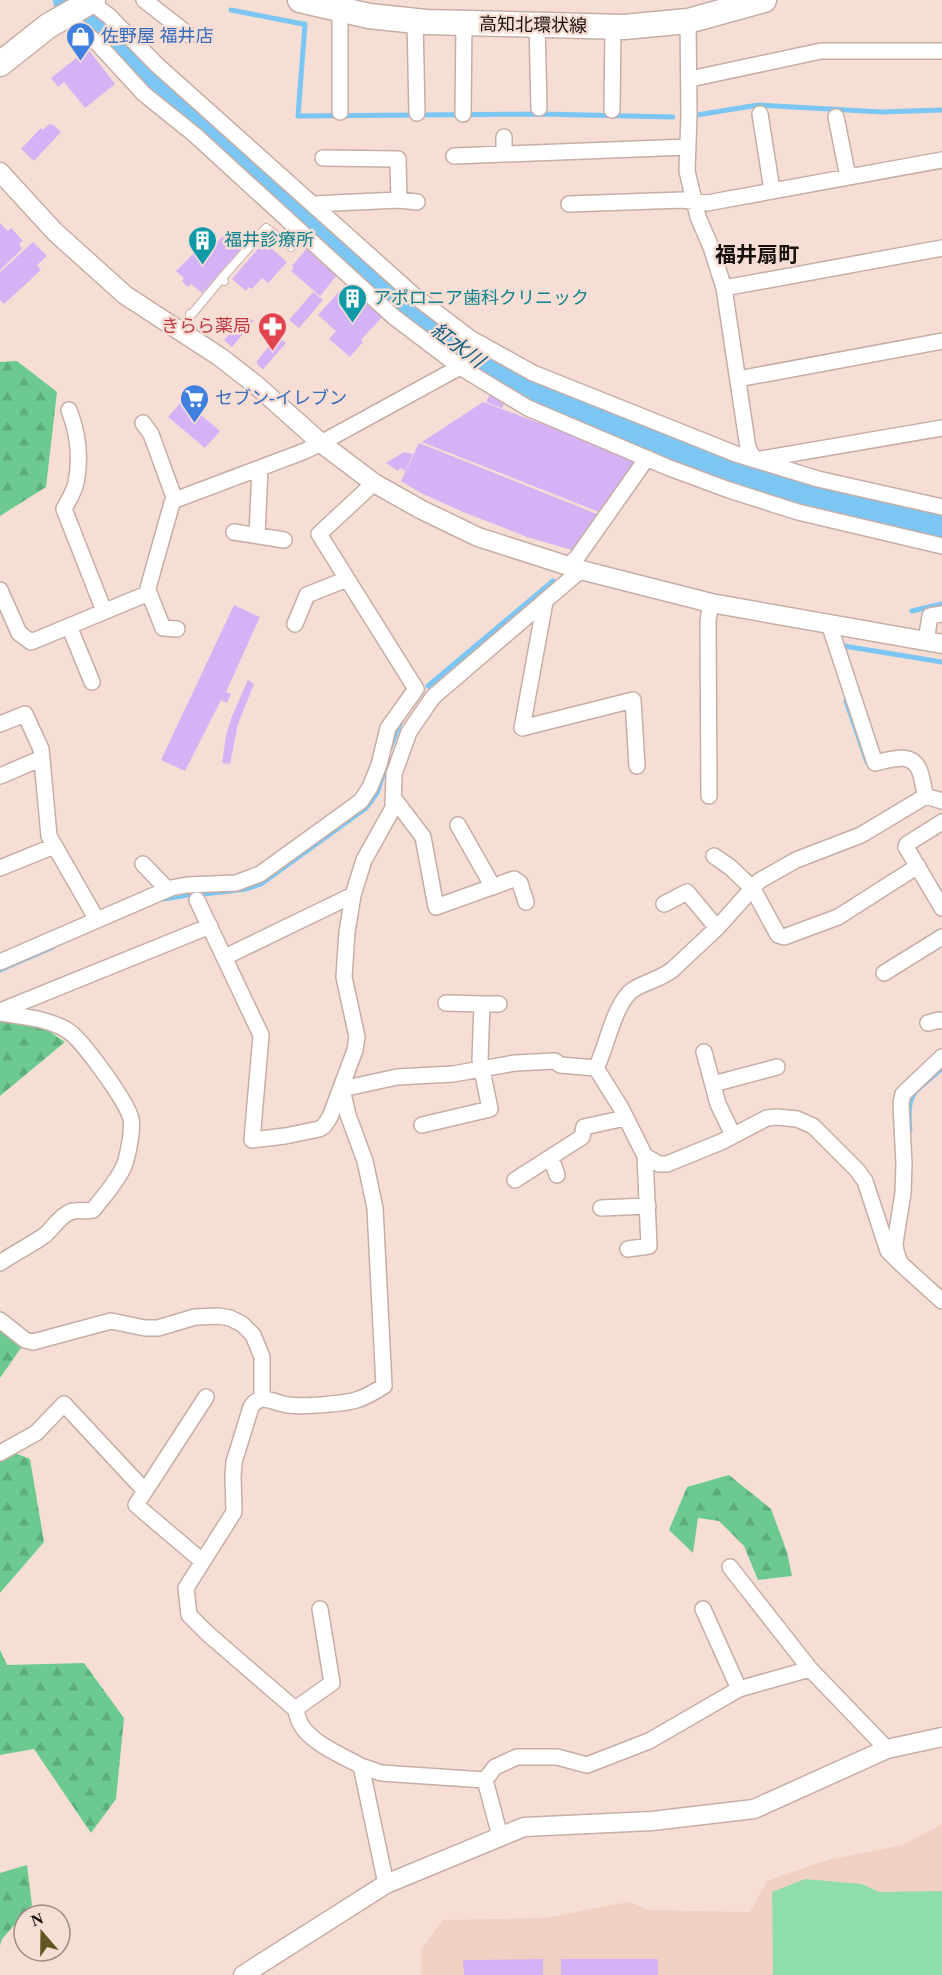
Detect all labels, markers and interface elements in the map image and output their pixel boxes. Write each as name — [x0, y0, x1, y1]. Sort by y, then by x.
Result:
street label: 高知北環状線 — [479, 14, 587, 36]
shop icon: 佐野屋 福井店 — [64, 20, 96, 62]
place label: 佐野屋 福井店 — [101, 26, 214, 46]
building icon: 福井診療所 — [187, 224, 219, 266]
place label: 福井診療所 — [224, 230, 314, 250]
district label: 福井扇町 — [715, 243, 799, 267]
building icon: アポロニア歯科クリニック — [336, 282, 368, 324]
place label: アポロニア歯科クリニック — [373, 288, 589, 308]
pharmacy icon: きらら薬局 — [256, 310, 288, 352]
place label: きらら薬局 — [161, 316, 251, 336]
water label: 紅水川 — [427, 318, 490, 373]
supermarket icon: セブン-イレブン — [178, 382, 210, 424]
place label: セブン-イレブン — [215, 388, 347, 408]
north arrow — [12, 1903, 72, 1963]
text: N — [29, 1909, 46, 1929]

